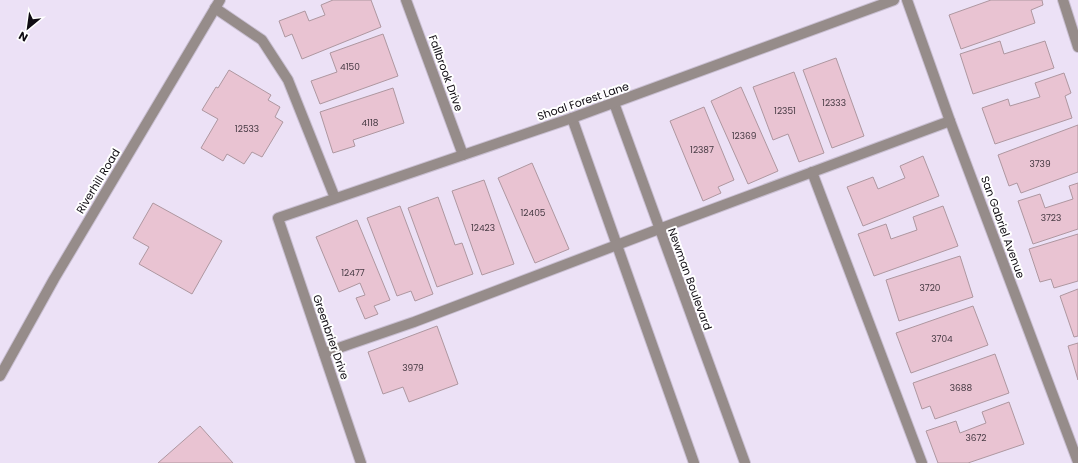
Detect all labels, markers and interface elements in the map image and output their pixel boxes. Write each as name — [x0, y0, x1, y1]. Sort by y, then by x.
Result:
north arrow — [8, 8, 48, 48]
text: N — [16, 28, 31, 46]
street label: Fallbrook Drive — [425, 33, 467, 114]
house number: 4150 — [340, 61, 360, 73]
street label: Shoal Forest Lane — [535, 78, 631, 124]
house number: 12333 — [822, 97, 846, 109]
house number: 12351 — [774, 105, 796, 117]
house number: 4118 — [361, 117, 379, 129]
house number: 12533 — [235, 123, 259, 135]
house number: 12369 — [732, 130, 757, 142]
house number: 12387 — [690, 144, 714, 156]
street label: Riverhill Road — [72, 146, 124, 216]
house number: 3739 — [1029, 158, 1051, 170]
street label: San Gabriel Avenue — [977, 174, 1029, 281]
house number: 12405 — [520, 207, 546, 219]
house number: 3723 — [1041, 212, 1061, 224]
house number: 12423 — [471, 222, 495, 234]
street label: Newman Boulevard — [664, 226, 716, 332]
house number: 12477 — [341, 267, 365, 279]
house number: 3720 — [919, 282, 941, 294]
street label: Greenbrier Drive — [309, 292, 353, 382]
house number: 3704 — [931, 333, 953, 345]
house number: 3979 — [402, 362, 424, 374]
house number: 3688 — [950, 382, 973, 394]
house number: 3672 — [965, 432, 987, 444]

